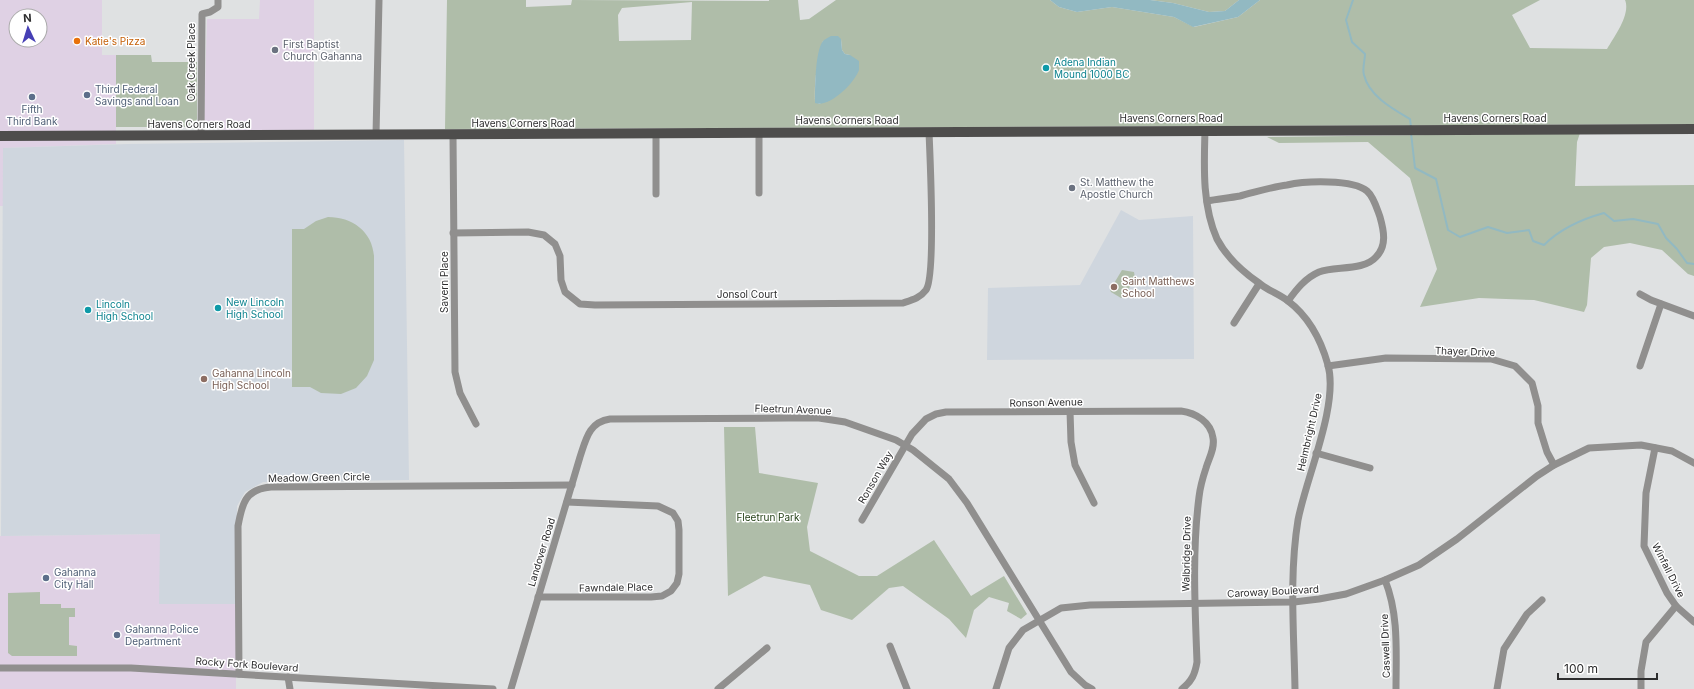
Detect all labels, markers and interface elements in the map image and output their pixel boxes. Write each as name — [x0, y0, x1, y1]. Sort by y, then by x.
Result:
north arrow — [8, 8, 48, 48]
text: N — [23, 11, 32, 25]
street label: Oak Creek Place — [185, 23, 197, 101]
place label: Katie's Pizza — [85, 35, 145, 47]
marker: Katie's Pizza — [72, 36, 82, 46]
place label: First Baptist Church Gahanna — [283, 38, 362, 62]
marker: First Baptist Church Gahanna — [270, 45, 280, 55]
place label: Adena Indian Mound 1000 BC — [1054, 56, 1129, 80]
marker: Adena Indian Mound 1000 BC — [1041, 63, 1051, 73]
place label: Third Federal Savings and Loan — [95, 83, 179, 107]
marker: Third Federal Savings and Loan — [82, 90, 92, 100]
marker: Fifth Third Bank — [27, 92, 37, 102]
place label: Fifth Third Bank — [7, 103, 58, 127]
street label: Havens Corners Road — [1119, 112, 1223, 124]
street label: Havens Corners Road — [1443, 112, 1547, 124]
street label: Havens Corners Road — [795, 114, 899, 126]
street label: Havens Corners Road — [471, 117, 575, 129]
street label: Havens Corners Road — [147, 118, 251, 130]
place label: St. Matthew the Apostle Church — [1080, 176, 1154, 200]
marker: St. Matthew the Apostle Church — [1067, 183, 1077, 193]
street label: Savern Place — [438, 251, 450, 313]
place label: Saint Matthews School — [1122, 275, 1194, 299]
marker: Saint Matthews School — [1109, 282, 1119, 292]
street label: Jonsol Court — [717, 288, 778, 300]
place label: New Lincoln High School — [226, 296, 284, 320]
place label: Lincoln High School — [96, 298, 153, 322]
marker: New Lincoln High School — [213, 303, 223, 313]
marker: Lincoln High School — [83, 305, 93, 315]
street label: Thayer Drive — [1435, 344, 1496, 358]
place label: Gahanna Lincoln High School — [212, 367, 291, 391]
marker: Gahanna Lincoln High School — [199, 374, 209, 384]
street label: Helmbright Drive — [1294, 392, 1324, 472]
street label: Ronson Avenue — [1009, 395, 1083, 409]
street label: Fleetrun Avenue — [754, 402, 832, 416]
street label: Ronson Way — [855, 448, 895, 505]
street label: Meadow Green Circle — [268, 470, 370, 484]
park label: Fleetrun Park — [736, 511, 800, 523]
street label: Landover Road — [525, 516, 557, 588]
street label: Walbridge Drive — [1179, 516, 1193, 592]
street label: Winfall Drive — [1650, 541, 1688, 600]
place label: Gahanna City Hall — [54, 566, 96, 590]
marker: Gahanna City Hall — [41, 573, 51, 583]
street label: Fawndale Place — [579, 580, 653, 594]
street label: Caroway Boulevard — [1227, 583, 1319, 599]
street label: Caswell Drive — [1378, 613, 1392, 678]
place label: Gahanna Police Department — [125, 623, 199, 647]
marker: Gahanna Police Department — [112, 630, 122, 640]
street label: Rocky Fork Boulevard — [195, 654, 299, 674]
scale bar — [1558, 655, 1657, 681]
text: 100 m — [1564, 661, 1598, 676]

